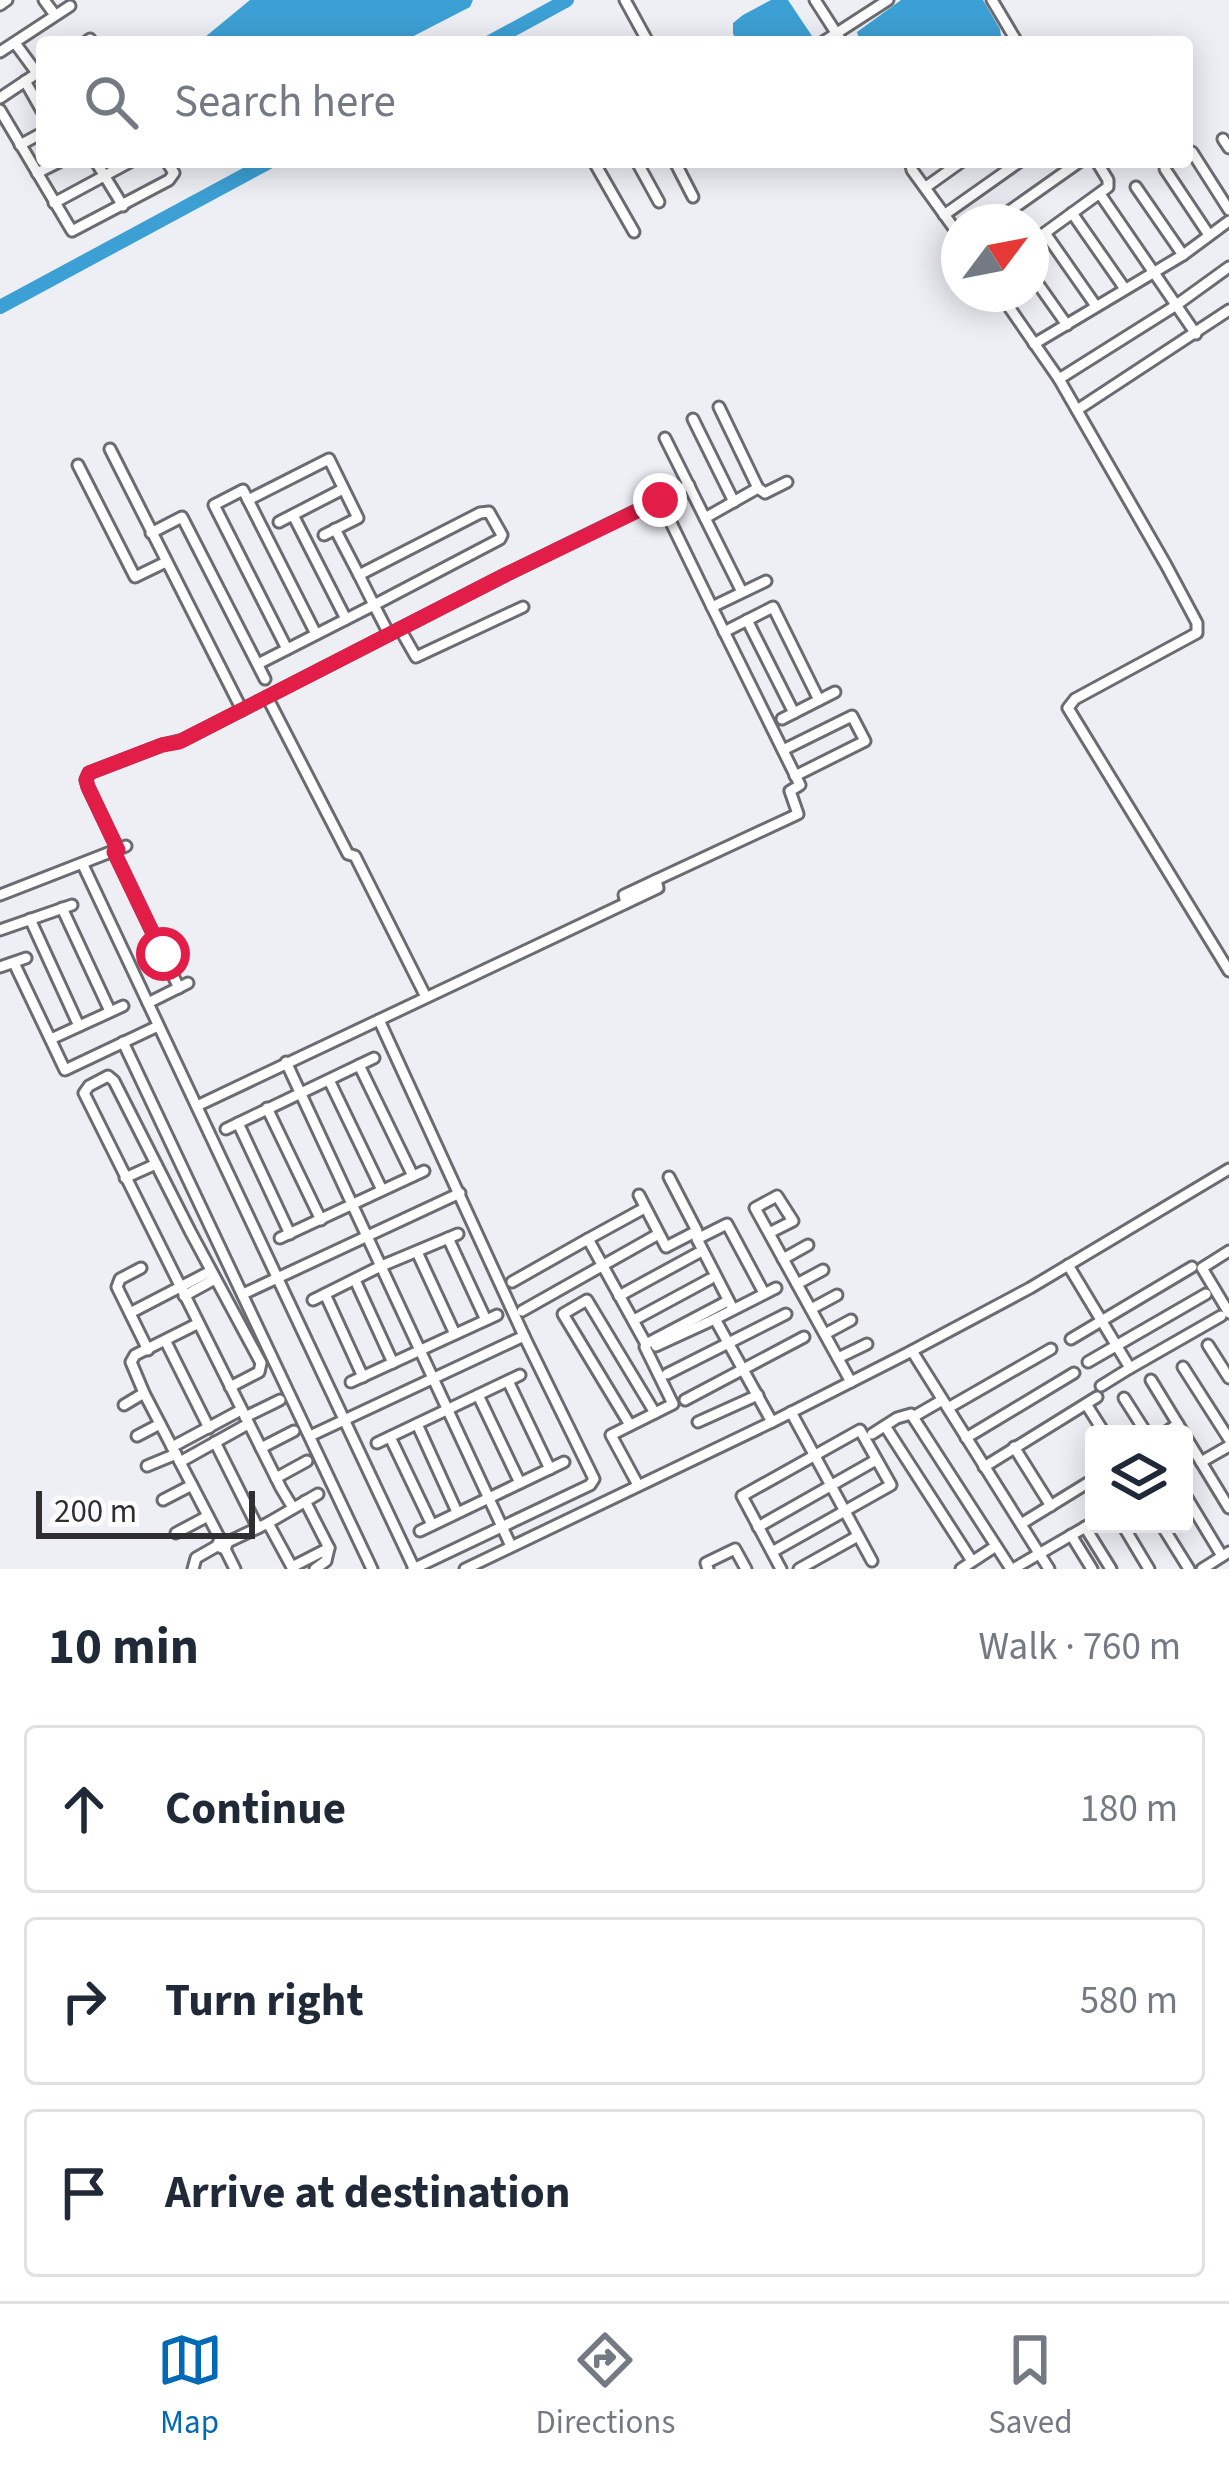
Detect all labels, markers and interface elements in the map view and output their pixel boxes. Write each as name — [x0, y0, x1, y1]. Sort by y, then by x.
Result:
search box — [36, 36, 1193, 168]
icon: search — [78, 69, 144, 135]
text: Search here — [174, 70, 396, 134]
north arrow — [941, 204, 1049, 312]
route end — [633, 473, 687, 527]
route start — [136, 927, 190, 981]
map controls — [1085, 1425, 1193, 1533]
button: layers — [1085, 1425, 1193, 1533]
scale bar — [36, 1485, 255, 1538]
text: 200 m — [54, 1488, 137, 1535]
text: 10 min — [48, 1611, 199, 1683]
text: Walk · 760 m — [978, 1619, 1181, 1675]
icon: ahead — [51, 1776, 117, 1842]
text: Continue — [165, 1777, 346, 1841]
text: 180 m — [1080, 1781, 1178, 1837]
icon: right — [51, 1968, 117, 2034]
text: Turn right — [165, 1969, 364, 2033]
text: 580 m — [1080, 1973, 1178, 2029]
icon: arrive — [51, 2160, 117, 2226]
text: Arrive at destination — [165, 2161, 570, 2225]
tab: Map — [157, 2327, 223, 2446]
tab: Directions — [536, 2327, 675, 2446]
tab: Saved — [988, 2327, 1072, 2446]

